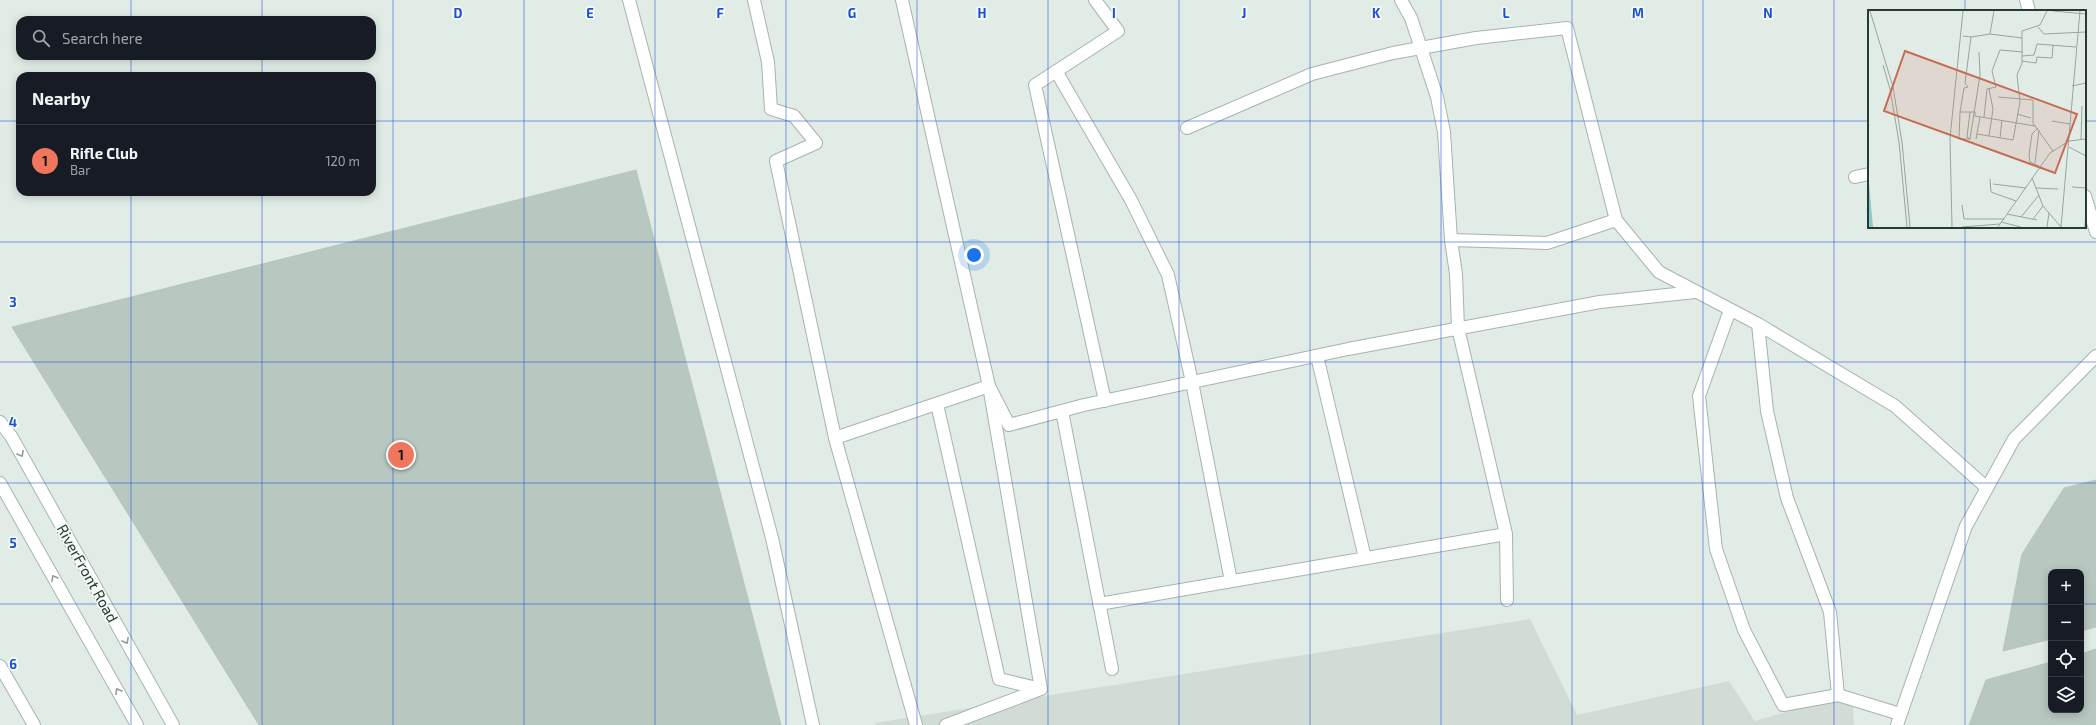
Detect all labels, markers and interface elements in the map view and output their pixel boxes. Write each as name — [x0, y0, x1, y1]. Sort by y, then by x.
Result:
text: D — [454, 5, 463, 21]
text: E — [586, 5, 594, 21]
text: F — [716, 5, 724, 21]
text: G — [848, 5, 856, 21]
text: H — [978, 5, 987, 21]
text: I — [1112, 5, 1116, 21]
text: J — [1242, 5, 1246, 21]
text: K — [1372, 5, 1381, 21]
text: L — [1503, 5, 1510, 21]
text: M — [1632, 5, 1644, 21]
text: N — [1763, 5, 1773, 21]
inset map — [1868, 10, 2086, 228]
search box — [16, 16, 376, 60]
icon: search — [30, 27, 52, 49]
text: Search here — [62, 29, 143, 47]
text: Nearby — [32, 88, 90, 108]
text: Rifle Club — [70, 144, 138, 162]
text: 1 — [42, 153, 48, 169]
text: 120 m — [325, 153, 360, 169]
text: Bar — [70, 162, 90, 178]
your location — [964, 245, 984, 265]
text: 3 — [9, 294, 17, 310]
text: 4 — [9, 414, 17, 430]
pin: 1 — [388, 440, 414, 470]
one-way arrow — [17, 450, 24, 458]
street label: RiverFront Road — [54, 521, 122, 625]
text: 5 — [9, 535, 17, 551]
map controls — [2048, 569, 2084, 713]
button: + — [2048, 569, 2084, 605]
one-way arrow — [51, 575, 58, 582]
button: − — [2048, 605, 2084, 641]
one-way arrow — [121, 637, 128, 644]
button: locate — [2048, 641, 2084, 677]
text: 6 — [9, 656, 17, 672]
button: layers — [2048, 677, 2084, 713]
one-way arrow — [115, 688, 122, 695]

